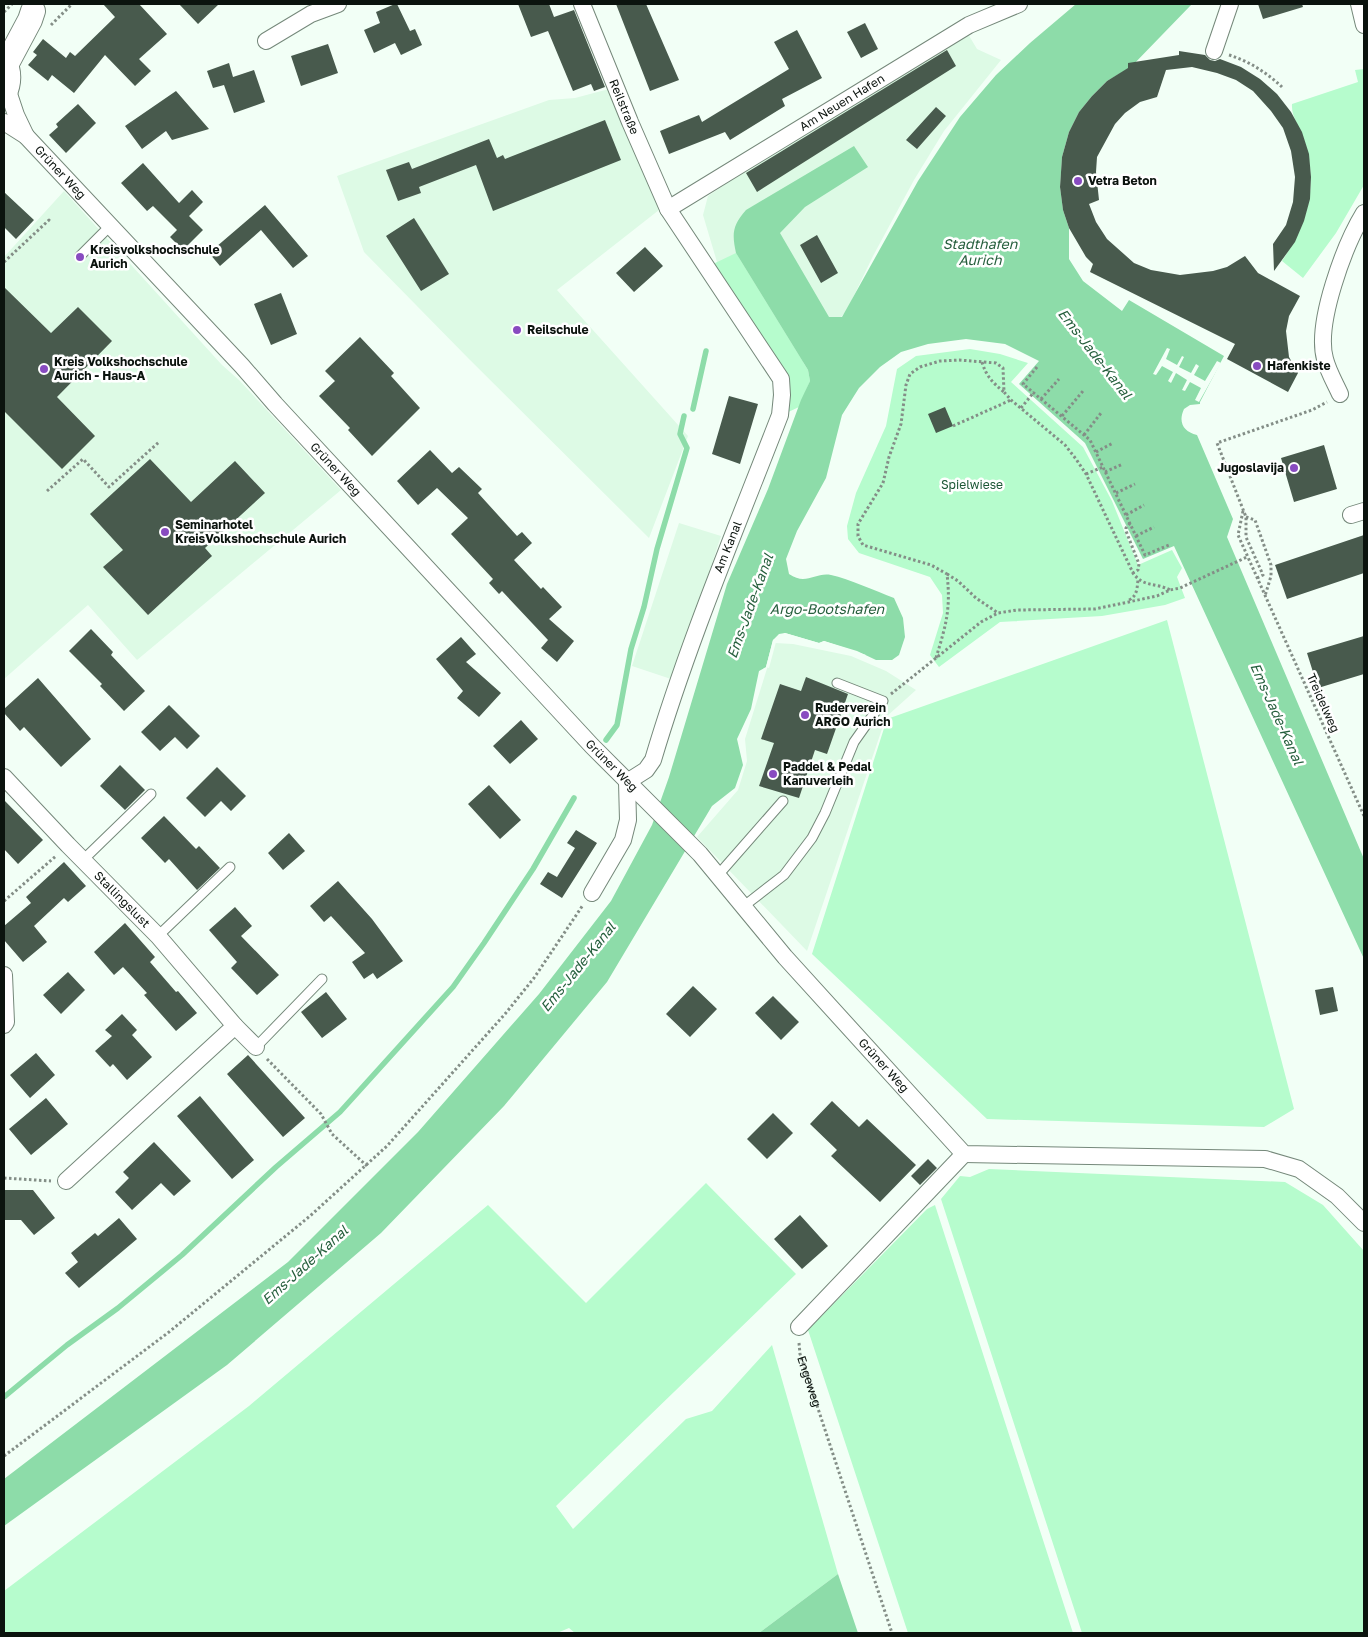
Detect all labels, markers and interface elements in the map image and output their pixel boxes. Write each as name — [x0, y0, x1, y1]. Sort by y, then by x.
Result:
street label: Am Neuen Hafen — [797, 70, 887, 134]
street label: Reilstraße — [606, 77, 643, 137]
street label: Grüner Weg — [32, 142, 89, 202]
place label: Vetra Beton — [1088, 173, 1157, 188]
marker: Vetra Beton — [1072, 175, 1084, 187]
water label: Stadthafen Aurich — [943, 235, 1019, 268]
place label: Kreisvolkshochschule Aurich — [90, 242, 220, 271]
marker: Kreisvolkshochschule Aurich — [74, 251, 86, 263]
water label: Ems-Jade-Kanal — [1055, 305, 1136, 403]
place label: Reilschule — [527, 322, 589, 337]
marker: Reilschule — [511, 324, 523, 336]
place label: Kreis Volkshochschule Aurich - Haus-A — [54, 354, 188, 383]
place label: Hafenkiste — [1267, 358, 1331, 373]
marker: Hafenkiste — [1251, 360, 1263, 372]
marker: Kreis Volkshochschule Aurich - Haus-A — [38, 363, 50, 375]
street label: Grüner Weg — [307, 439, 364, 499]
place label: Jugoslavija — [1217, 460, 1284, 475]
marker: Jugoslavija — [1288, 462, 1300, 474]
park label: Spielwiese — [941, 477, 1003, 492]
place label: Seminarhotel KreisVolkshochschule Aurich — [175, 517, 346, 546]
street label: Am Kanal — [710, 519, 745, 575]
marker: Seminarhotel KreisVolkshochschule Aurich — [159, 526, 171, 538]
water label: Ems-Jade-Kanal — [723, 551, 776, 660]
water label: Argo-Bootshafen — [770, 600, 886, 617]
water label: Ems-Jade-Kanal — [1247, 660, 1308, 768]
street label: Treidelweg — [1304, 671, 1343, 735]
place label: Ruderverein ARGO Aurich — [815, 700, 891, 729]
marker: Ruderverein ARGO Aurich — [799, 709, 811, 721]
street label: Grüner Weg — [583, 736, 641, 795]
place label: Paddel & Pedal Kanuverleih — [783, 759, 872, 788]
marker: Paddel & Pedal Kanuverleih — [767, 768, 779, 780]
street label: Stallingslust — [91, 868, 154, 931]
water label: Ems-Jade-Kanal — [536, 918, 619, 1015]
street label: Grüner Weg — [855, 1035, 912, 1095]
water label: Ems-Jade-Kanal — [258, 1221, 352, 1308]
street label: Engeweg — [794, 1354, 825, 1409]

